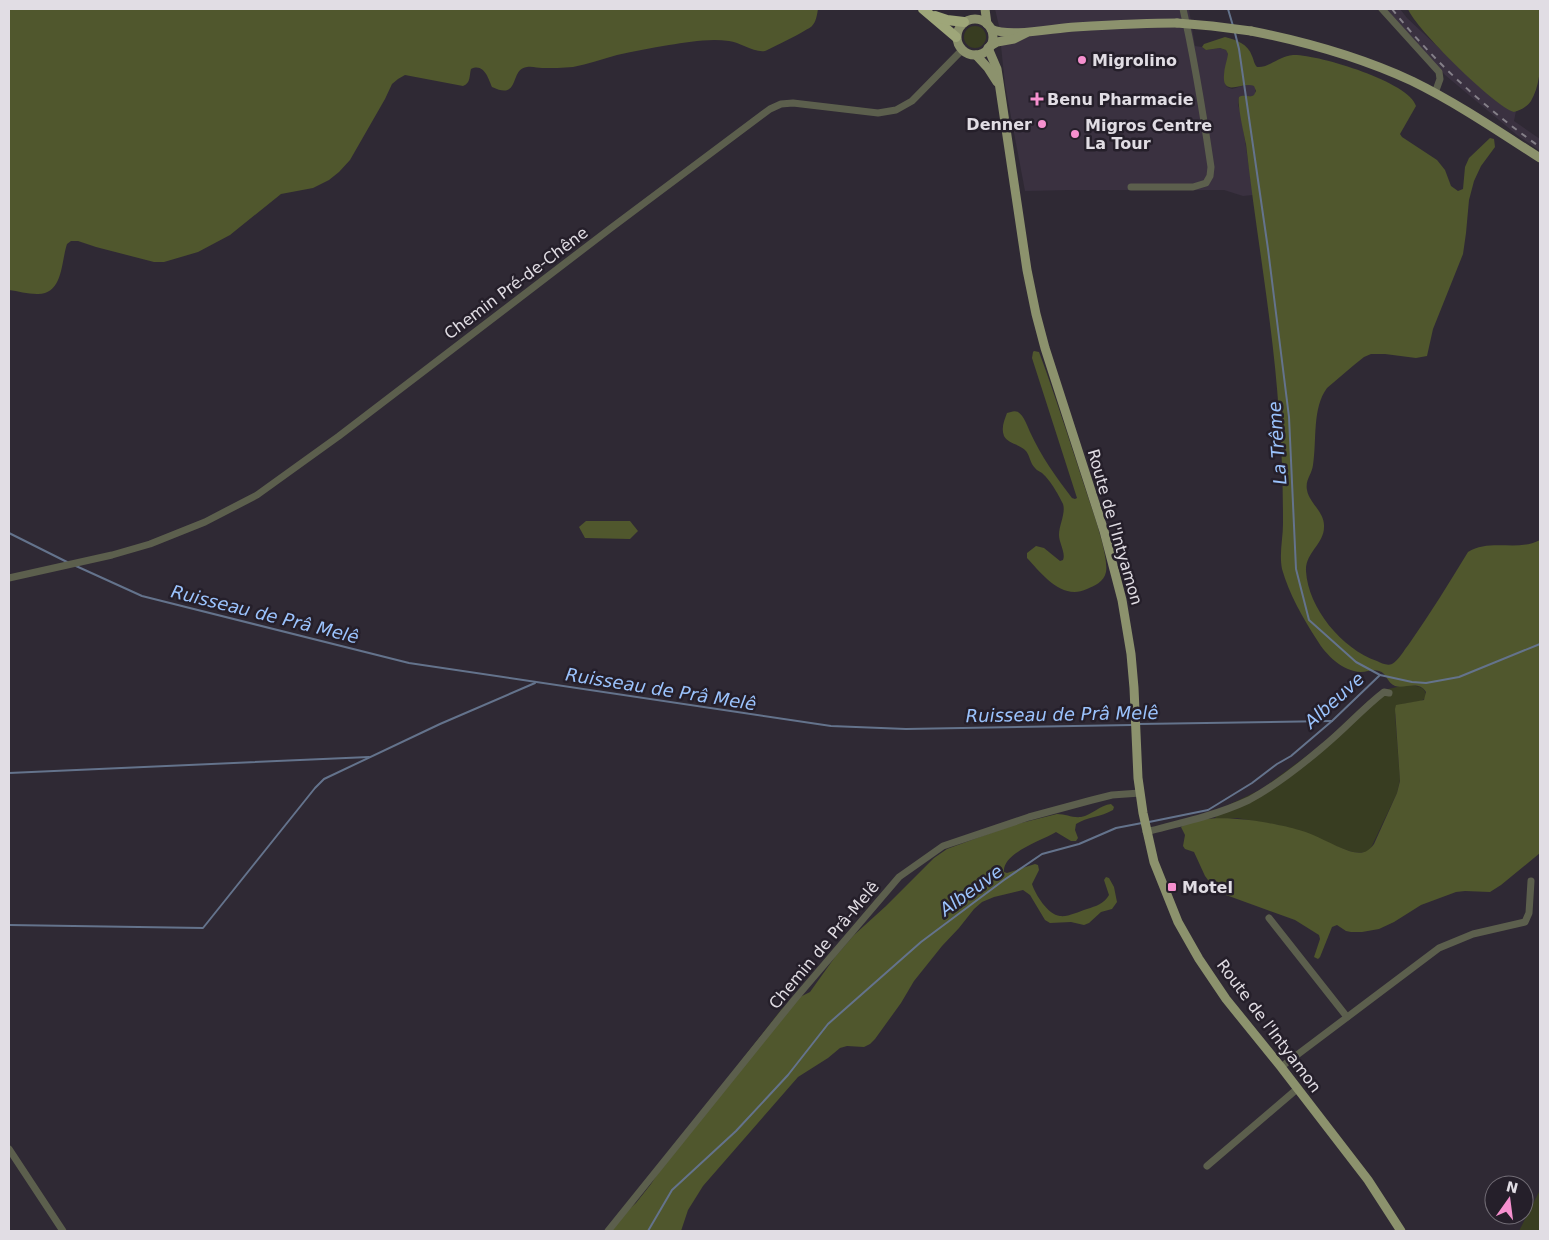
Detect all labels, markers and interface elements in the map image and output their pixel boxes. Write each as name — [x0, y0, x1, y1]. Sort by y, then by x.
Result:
place label: Migrolino — [1092, 51, 1177, 70]
marker: Migrolino — [1076, 54, 1088, 66]
place label: Benu Pharmacie — [1047, 90, 1194, 109]
marker: Benu Pharmacie — [1031, 93, 1043, 105]
place label: Denner — [966, 115, 1032, 134]
place label: Migros Centre La Tour — [1085, 116, 1212, 153]
marker: Denner — [1036, 118, 1048, 130]
marker: Migros Centre La Tour — [1069, 128, 1081, 140]
street label: Chemin Pré-de-Chêne — [441, 223, 591, 343]
water label: La Trême — [1264, 401, 1290, 485]
street label: Route de l'Intyamon — [1084, 447, 1146, 607]
water label: Ruisseau de Prâ Melê — [169, 580, 361, 648]
water label: Ruisseau de Prâ Melê — [564, 664, 758, 714]
water label: Albeuve — [1299, 668, 1368, 733]
water label: Ruisseau de Prâ Melê — [965, 702, 1159, 726]
water label: Albeuve — [935, 860, 1007, 921]
street label: Chemin de Prâ-Melê — [765, 877, 883, 1013]
place label: Motel — [1182, 878, 1233, 897]
marker: Motel — [1166, 881, 1178, 893]
street label: Route de l'Intyamon — [1213, 956, 1325, 1096]
north arrow — [1484, 1175, 1534, 1225]
text: N — [1505, 1178, 1520, 1197]

